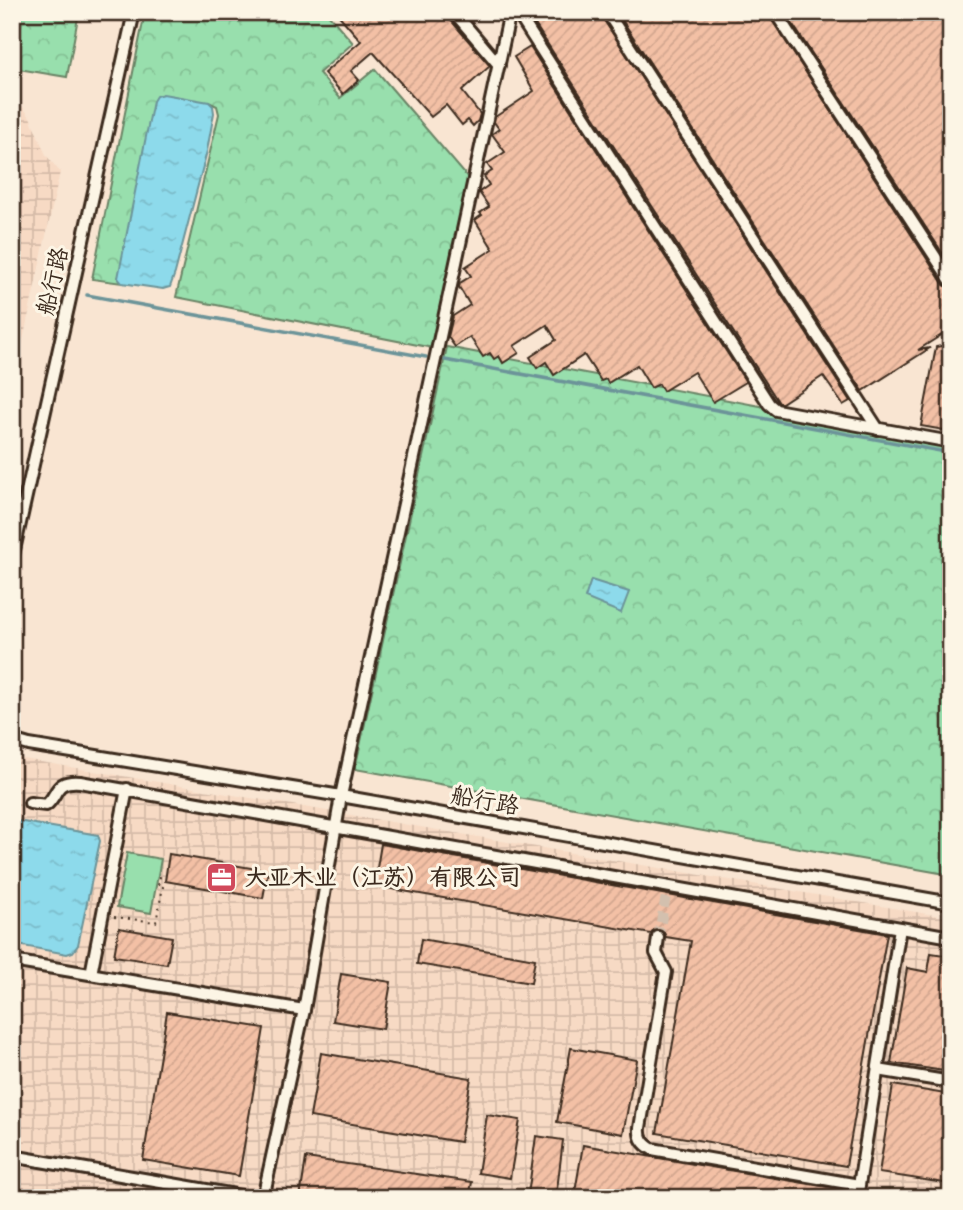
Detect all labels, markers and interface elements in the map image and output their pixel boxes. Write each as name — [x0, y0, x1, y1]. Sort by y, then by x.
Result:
street label: 船行路 — [26, 243, 75, 318]
street label: 船行路 — [448, 775, 522, 822]
place label: 大亚木业（江苏）有限公司 — [245, 858, 521, 893]
office icon: 大亚木业（江苏）有限公司 — [205, 860, 239, 894]

